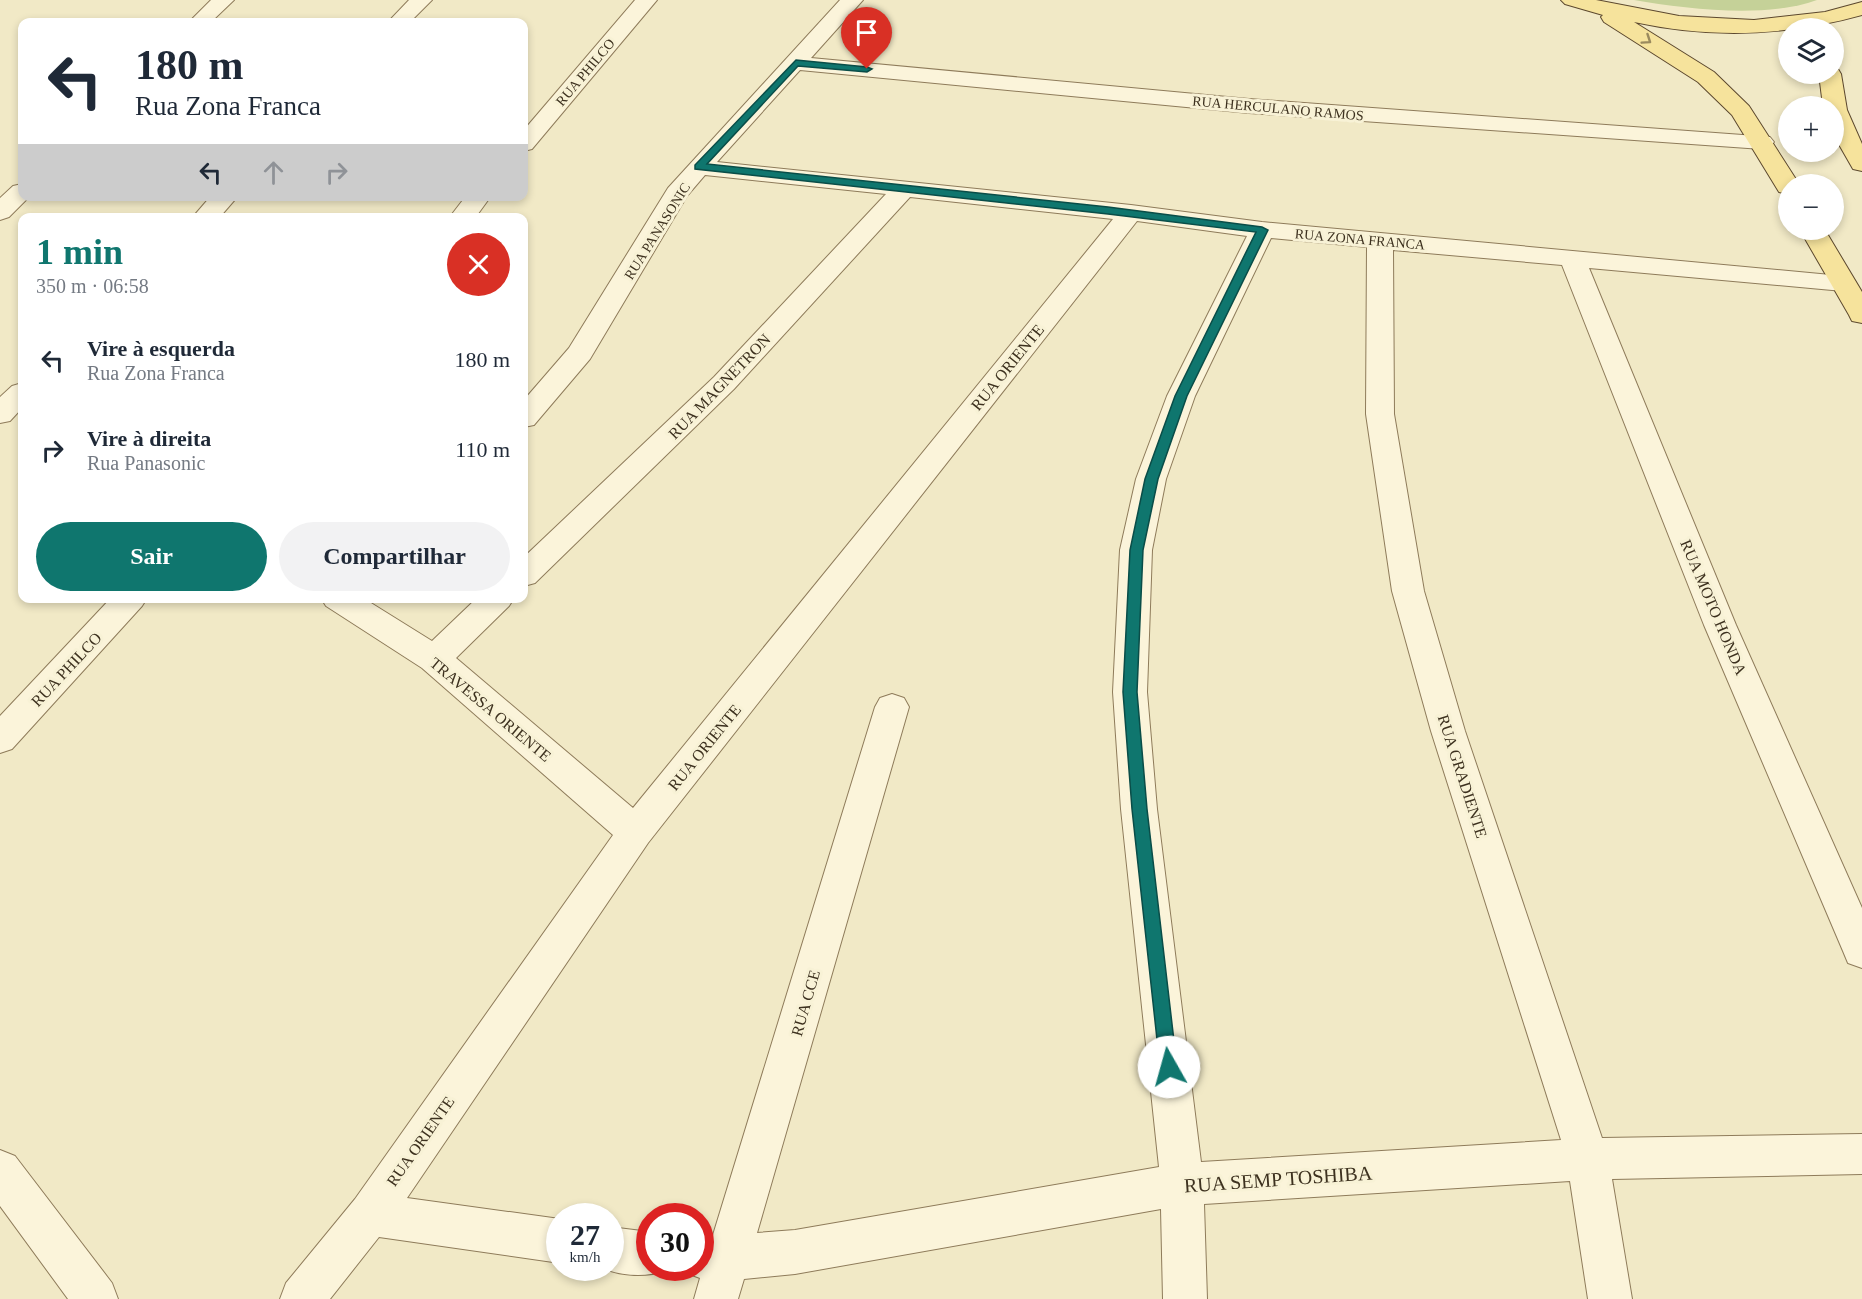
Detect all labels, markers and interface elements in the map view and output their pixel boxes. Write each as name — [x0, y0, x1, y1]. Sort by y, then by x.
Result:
pin — [841, 7, 892, 69]
icon: arrive — [850, 16, 883, 49]
map controls — [1778, 18, 1844, 240]
button: layers — [1778, 18, 1844, 84]
one-way arrow — [1640, 33, 1651, 44]
street label: RUA PHILCO — [553, 36, 618, 109]
icon: left — [36, 42, 114, 120]
text: 180 m — [135, 42, 244, 88]
text: Rua Zona Franca — [135, 91, 321, 121]
street label: RUA HERCULANO RAMOS — [1192, 94, 1364, 123]
button: + — [1778, 96, 1844, 162]
icon: left — [194, 156, 227, 189]
icon: ahead — [257, 156, 290, 189]
icon: right — [320, 156, 353, 189]
button: − — [1778, 174, 1844, 240]
street label: RUA PANASONIC — [622, 180, 693, 282]
street label: RUA ZONA FRANCA — [1294, 226, 1427, 253]
text: 1 min — [36, 232, 123, 272]
button: close — [447, 233, 510, 296]
text: 350 m · 06:58 — [36, 275, 149, 297]
street label: RUA ORIENTE — [968, 321, 1047, 414]
street label: RUA MAGNETRON — [665, 330, 774, 442]
text: Vire à esquerda — [87, 336, 235, 361]
icon: left — [36, 344, 69, 377]
text: 180 m — [454, 347, 510, 372]
text: Rua Zona Franca — [87, 362, 225, 384]
text: Vire à direita — [87, 426, 211, 451]
icon: right — [36, 434, 69, 467]
text: 110 m — [455, 437, 510, 462]
text: Rua Panasonic — [87, 452, 205, 474]
button: Sair — [36, 522, 267, 591]
button: Compartilhar — [279, 522, 510, 591]
street label: RUA MOTO HONDA — [1677, 537, 1750, 678]
street label: RUA PHILCO — [28, 629, 105, 710]
street label: TRAVESSA ORIENTE — [427, 654, 554, 765]
street label: RUA ORIENTE — [665, 701, 744, 794]
street label: RUA GRADIENTE — [1435, 712, 1490, 840]
street label: RUA CCE — [788, 968, 823, 1038]
position arrow — [1137, 1035, 1201, 1099]
street label: RUA ORIENTE — [383, 1093, 458, 1189]
street label: RUA SEMP TOSHIBA — [1183, 1161, 1373, 1197]
speed limit sign: 30 — [636, 1203, 714, 1281]
text: 27 — [570, 1218, 600, 1251]
text: km/h — [570, 1249, 600, 1265]

